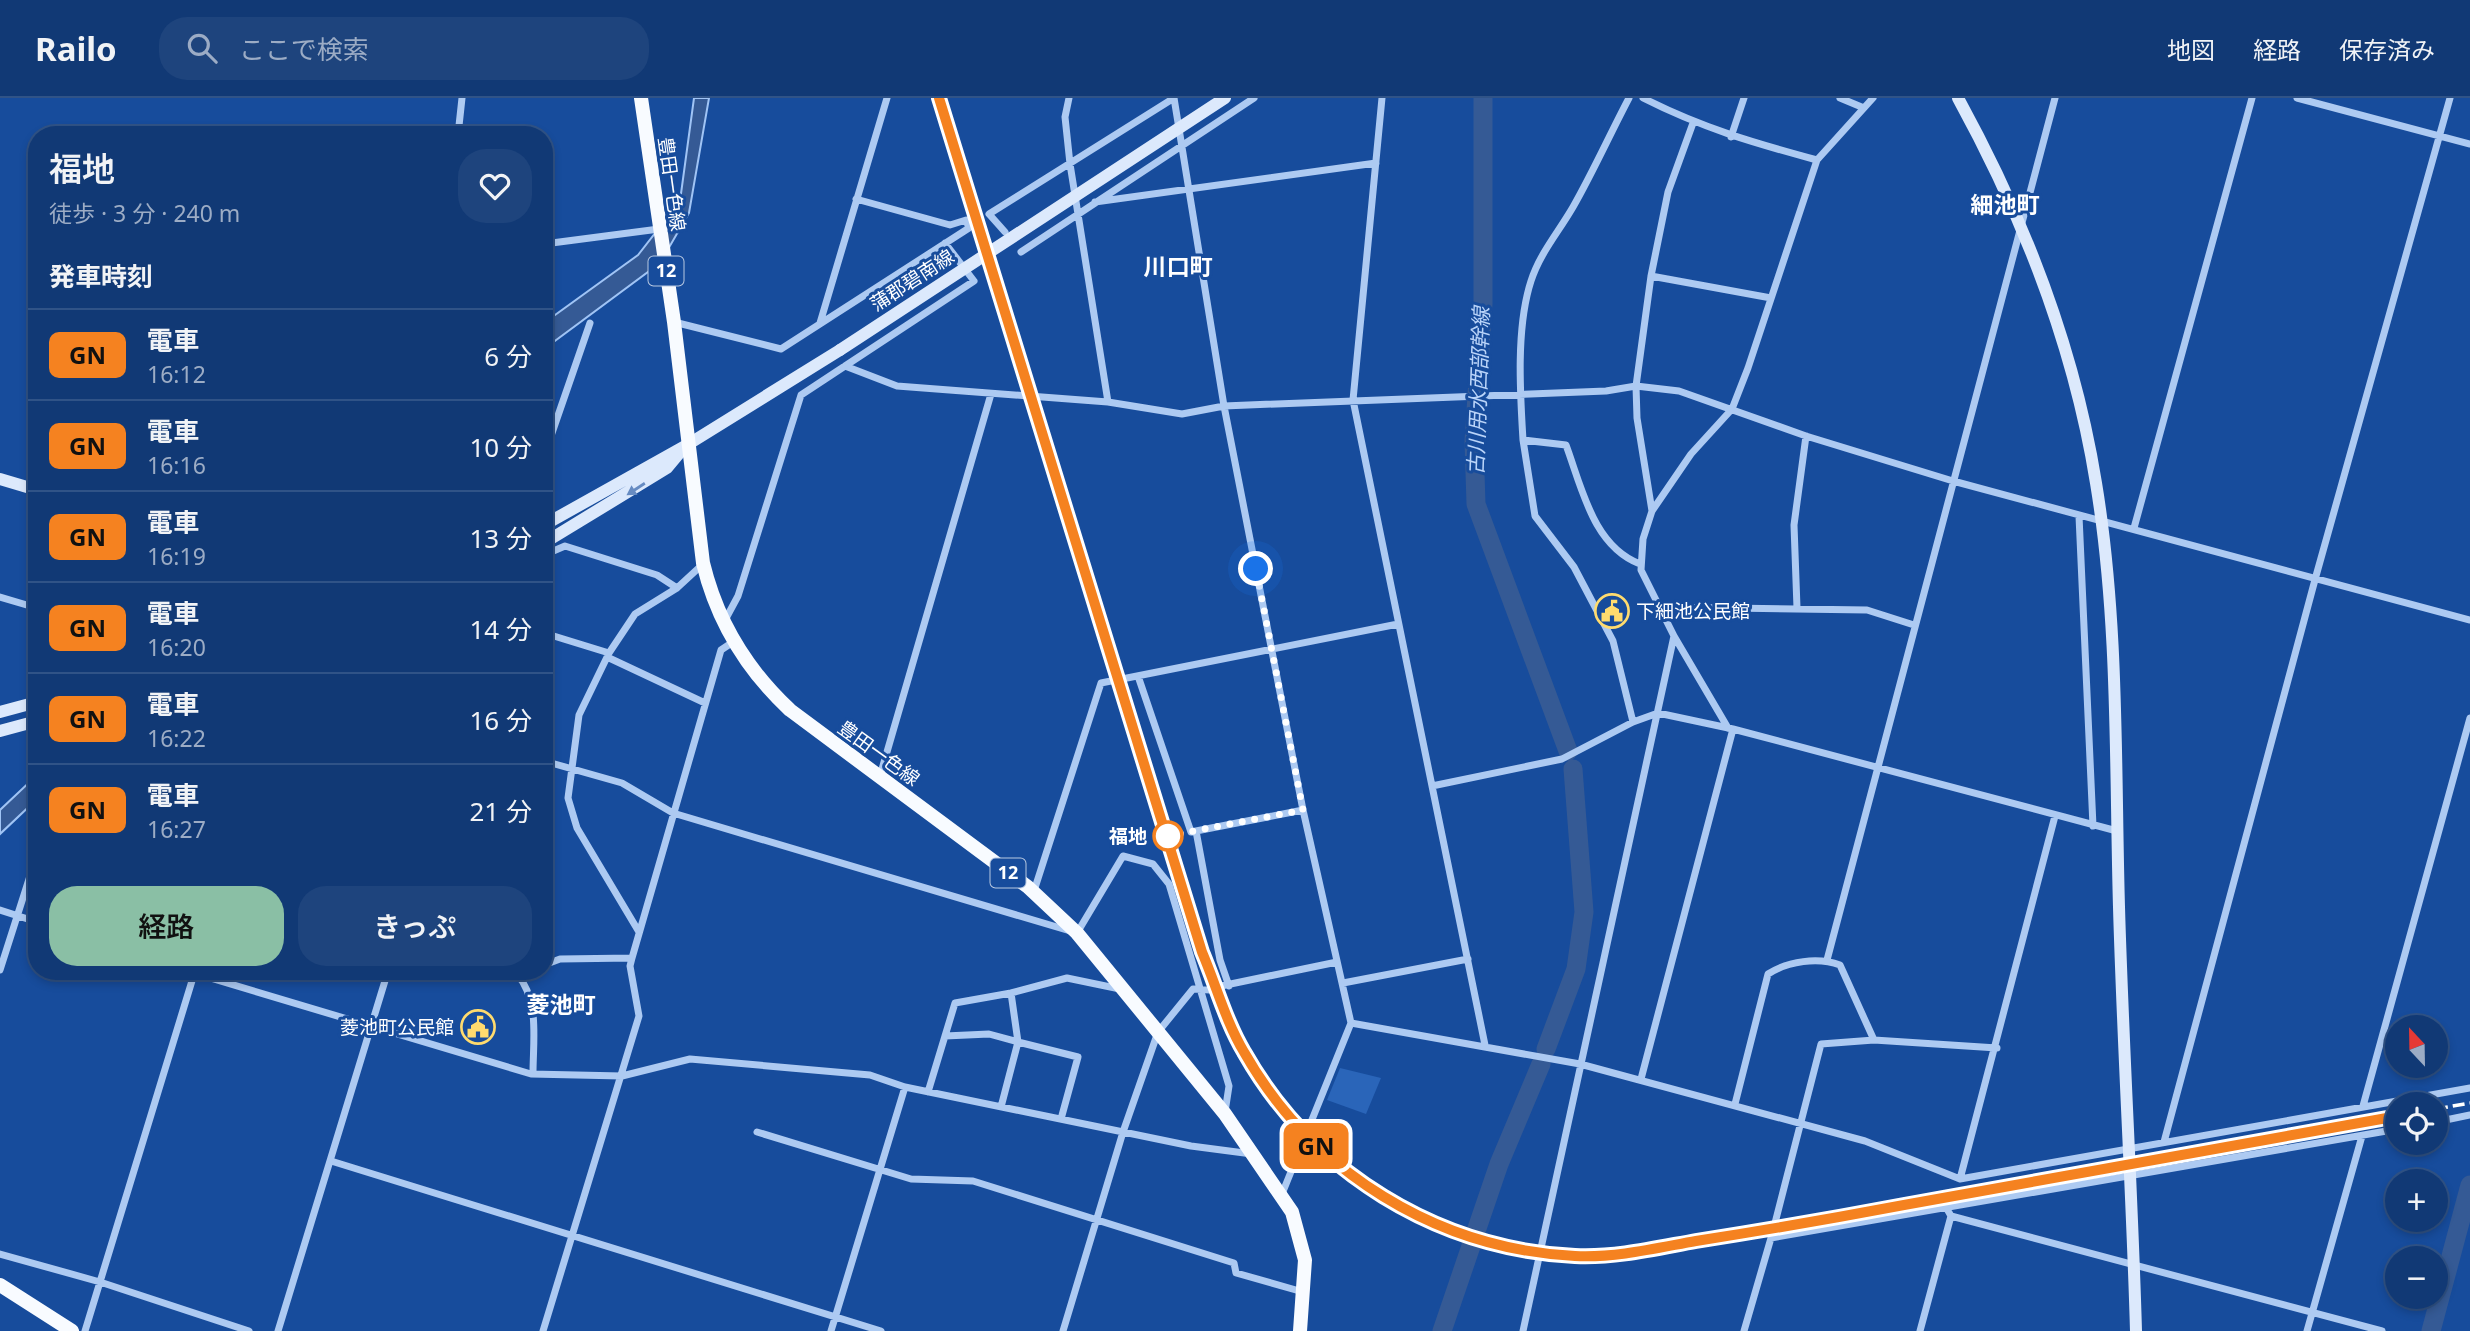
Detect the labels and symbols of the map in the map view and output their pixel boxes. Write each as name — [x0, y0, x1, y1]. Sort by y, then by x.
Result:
street label: 豊田一色線 — [653, 135, 691, 233]
district label: 細池町 — [1971, 188, 2040, 220]
street label: 蒲郡碧南線 — [865, 243, 959, 317]
district label: 川口町 — [1144, 250, 1213, 282]
road number: 12 — [648, 256, 684, 286]
water label: 古川用水西部幹線 — [1461, 304, 1495, 475]
one-way arrow — [626, 482, 645, 495]
your location — [1238, 551, 1273, 586]
public building icon: 下細池公民館 — [1593, 592, 1631, 630]
place label: 下細池公民館 — [1636, 598, 1750, 624]
street label: 豊田一色線 — [833, 715, 925, 791]
marker: 福地 — [1153, 821, 1183, 851]
place label: 福地 — [1109, 823, 1147, 849]
road number: 12 — [990, 858, 1026, 888]
district label: 菱池町 — [527, 988, 596, 1020]
public building icon: 菱池町公民館 — [459, 1008, 497, 1046]
place label: 菱池町公民館 — [340, 1014, 454, 1040]
north arrow — [2385, 1015, 2448, 1078]
line badge: GN — [1284, 1123, 1348, 1169]

